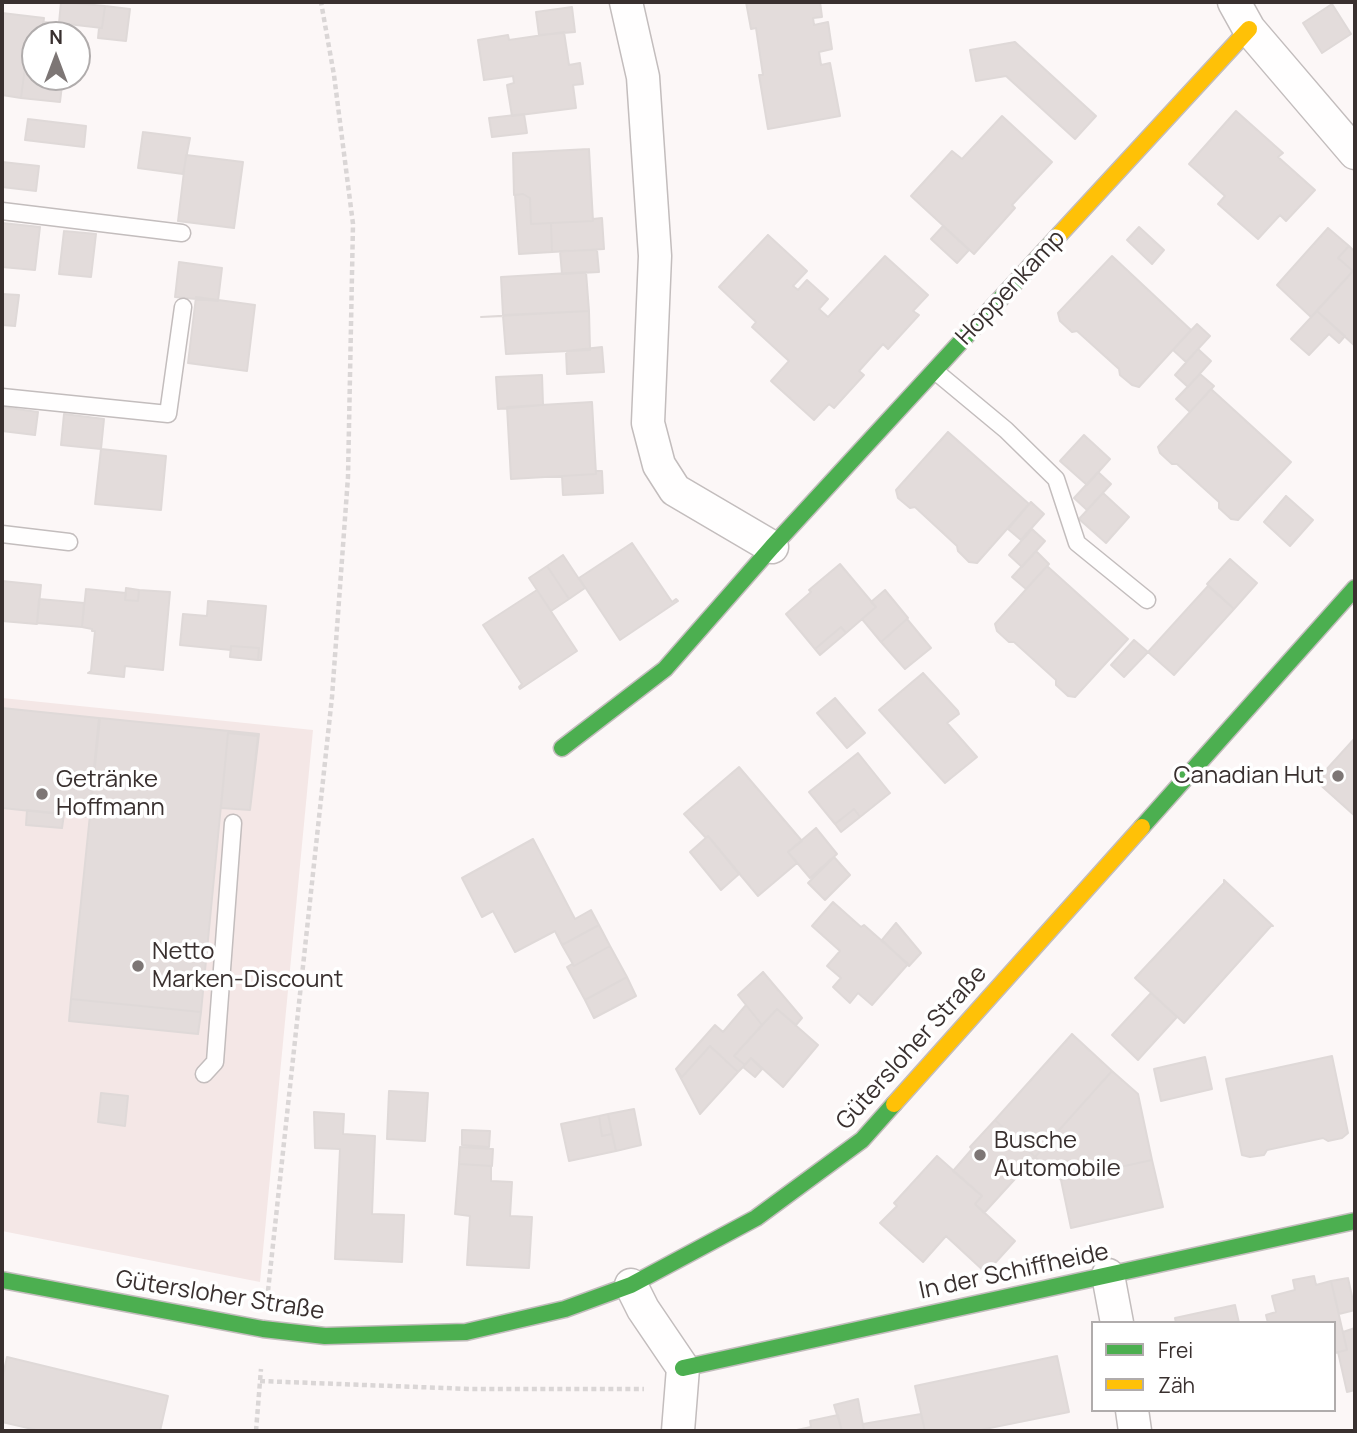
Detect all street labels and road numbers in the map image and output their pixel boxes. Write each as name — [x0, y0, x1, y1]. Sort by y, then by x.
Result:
street label: Hoppenkamp — [950, 225, 1072, 351]
street label: Gütersloher Straße — [831, 960, 993, 1136]
street label: In der Schiffheide — [917, 1238, 1111, 1306]
street label: Gütersloher Straße — [114, 1265, 326, 1327]

